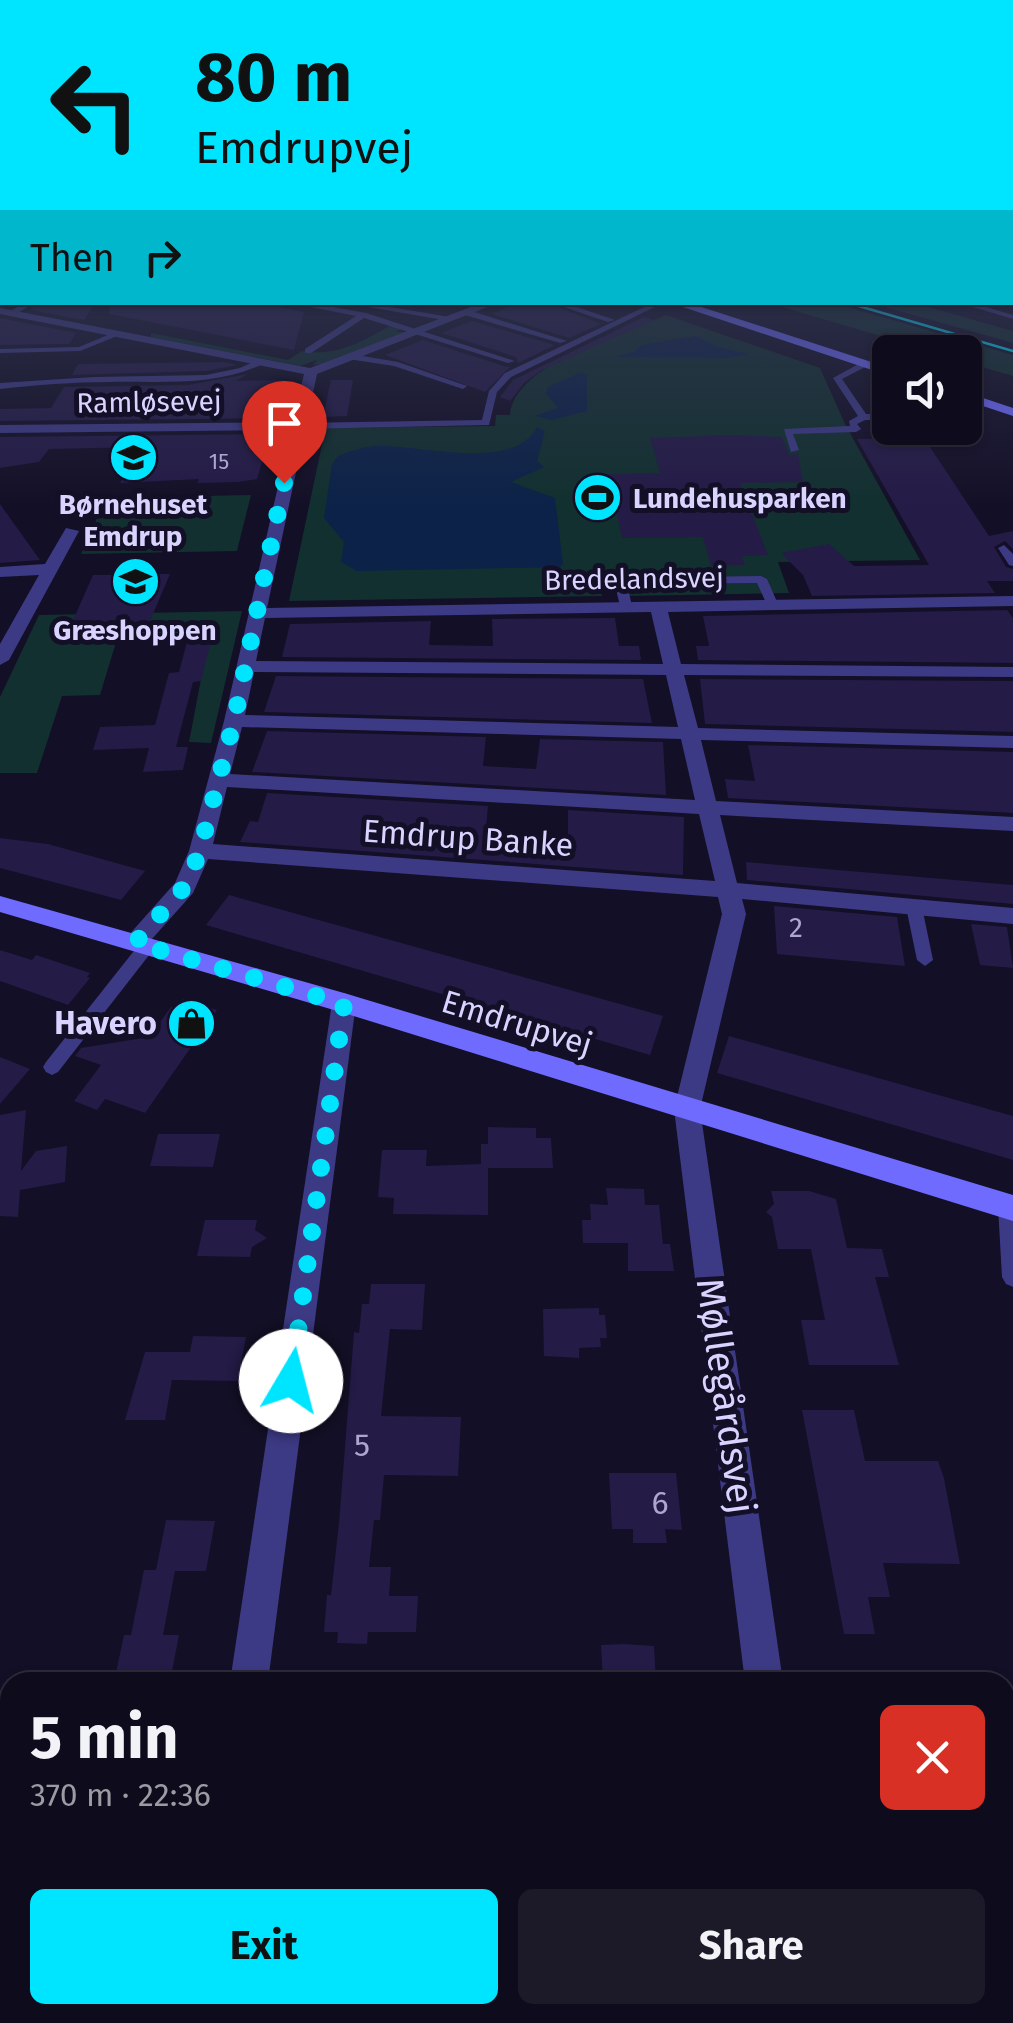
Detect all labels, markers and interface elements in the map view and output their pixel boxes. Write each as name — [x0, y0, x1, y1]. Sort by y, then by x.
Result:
text: 80 m — [195, 36, 352, 120]
icon: left — [30, 40, 160, 170]
text: Emdrupvej — [195, 121, 413, 175]
icon: right — [135, 230, 190, 285]
text: Then — [30, 235, 115, 281]
map controls — [872, 335, 982, 445]
button: sound — [872, 335, 982, 445]
pin — [242, 381, 327, 484]
street label: Ramløsevej — [76, 384, 222, 420]
icon: arrive — [257, 396, 312, 451]
school or university icon: Børnehuset Emdrup — [107, 431, 159, 483]
house number: 15 — [209, 448, 229, 475]
sports icon: Lundehusparken — [572, 472, 624, 524]
place label: Lundehusparken — [633, 482, 847, 515]
place label: Børnehuset Emdrup — [59, 488, 208, 553]
school or university icon: Græshoppen — [109, 556, 161, 608]
street label: Bredelandsvej — [544, 561, 724, 597]
place label: Græshoppen — [53, 614, 217, 647]
street label: Emdrup Banke — [361, 812, 575, 864]
house number: 2 — [789, 911, 803, 944]
street label: Emdrupvej — [437, 982, 597, 1064]
shop icon: Havero — [166, 997, 218, 1049]
place label: Havero — [54, 1004, 157, 1042]
street label: Møllegårdsvej — [687, 1275, 765, 1517]
position arrow — [239, 1329, 343, 1433]
house number: 5 — [354, 1426, 370, 1464]
house number: 6 — [651, 1484, 669, 1522]
text: 5 min — [30, 1702, 179, 1774]
button: close — [880, 1705, 985, 1810]
text: 370 m · 22:36 — [30, 1776, 211, 1814]
button: Exit — [30, 1889, 498, 2004]
button: Share — [518, 1889, 985, 2004]

